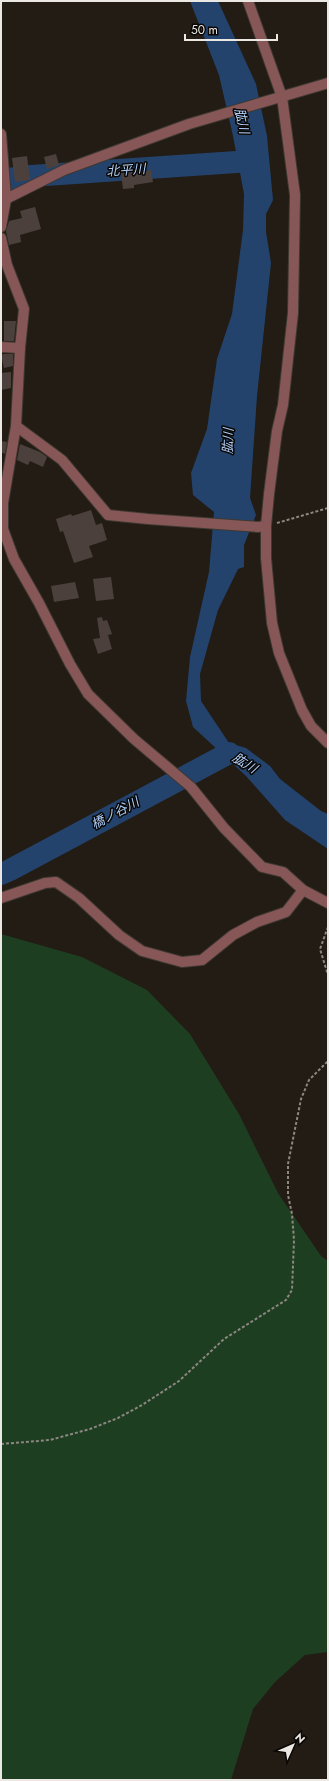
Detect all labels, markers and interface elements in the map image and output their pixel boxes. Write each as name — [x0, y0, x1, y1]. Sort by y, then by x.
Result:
scale bar — [185, 16, 277, 42]
text: 50 m — [191, 21, 218, 39]
water label: 肱川 — [230, 106, 255, 138]
water label: 北平川 — [106, 159, 148, 181]
water label: 肱川 — [218, 426, 238, 454]
water label: 肱川 — [229, 748, 263, 779]
water label: 橋ノ谷川 — [88, 791, 144, 834]
north arrow — [273, 1725, 313, 1765]
text: N — [291, 1729, 309, 1747]

